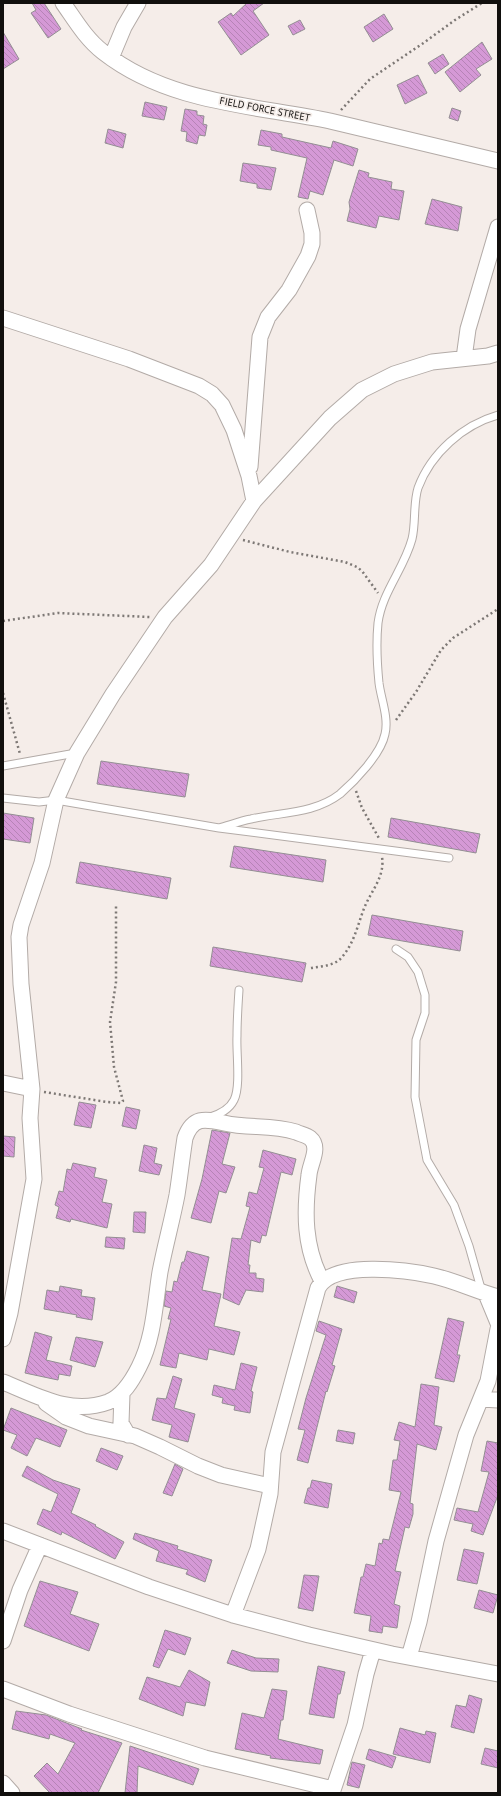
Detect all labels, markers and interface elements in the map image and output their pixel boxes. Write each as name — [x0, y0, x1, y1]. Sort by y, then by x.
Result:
street label: FIELD FORCE STREET — [219, 94, 312, 124]

